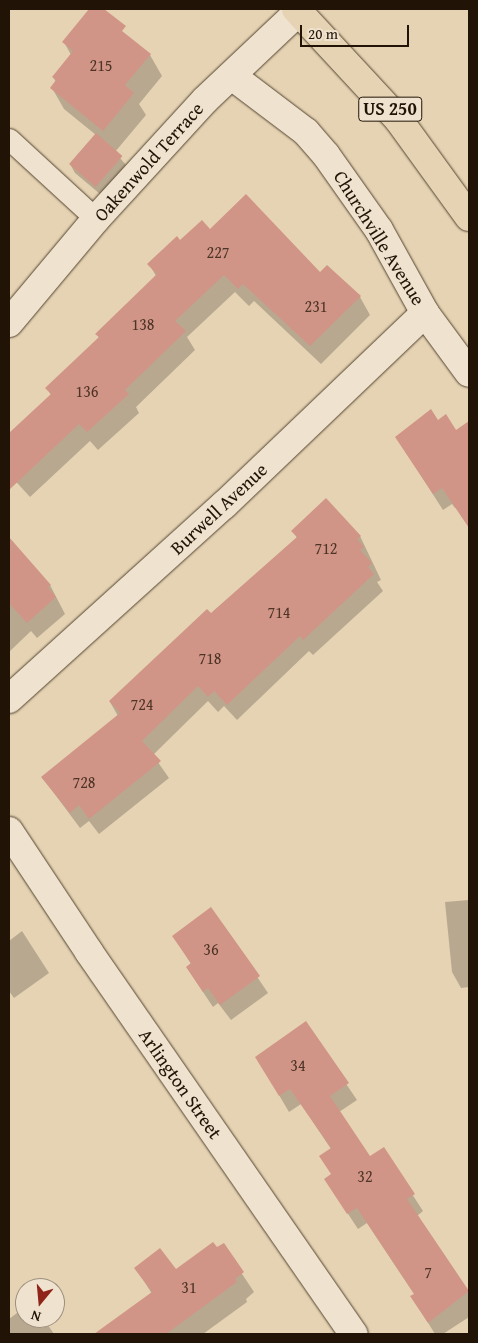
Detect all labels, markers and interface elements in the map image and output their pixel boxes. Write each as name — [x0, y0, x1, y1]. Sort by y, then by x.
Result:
scale bar — [303, 15, 412, 47]
text: 20 m — [308, 23, 338, 44]
house number: 215 — [89, 55, 113, 75]
road number: US 250 — [358, 94, 422, 125]
street label: Oakenwold Terrace — [89, 98, 209, 226]
street label: Churchville Avenue — [328, 166, 430, 310]
house number: 227 — [206, 242, 230, 262]
house number: 231 — [304, 296, 328, 316]
house number: 138 — [131, 314, 155, 334]
house number: 136 — [75, 381, 99, 401]
street label: Burwell Avenue — [166, 458, 272, 560]
house number: 712 — [314, 538, 338, 558]
house number: 714 — [267, 602, 291, 622]
house number: 718 — [198, 648, 222, 668]
house number: 724 — [130, 694, 154, 714]
house number: 728 — [72, 772, 96, 792]
house number: 36 — [203, 939, 219, 959]
street label: Arlington Street — [134, 1024, 226, 1144]
house number: 34 — [290, 1055, 306, 1075]
house number: 32 — [357, 1166, 373, 1186]
house number: 7 — [424, 1262, 432, 1282]
house number: 31 — [181, 1277, 197, 1297]
north arrow — [15, 1278, 65, 1328]
text: N — [29, 1305, 43, 1327]

